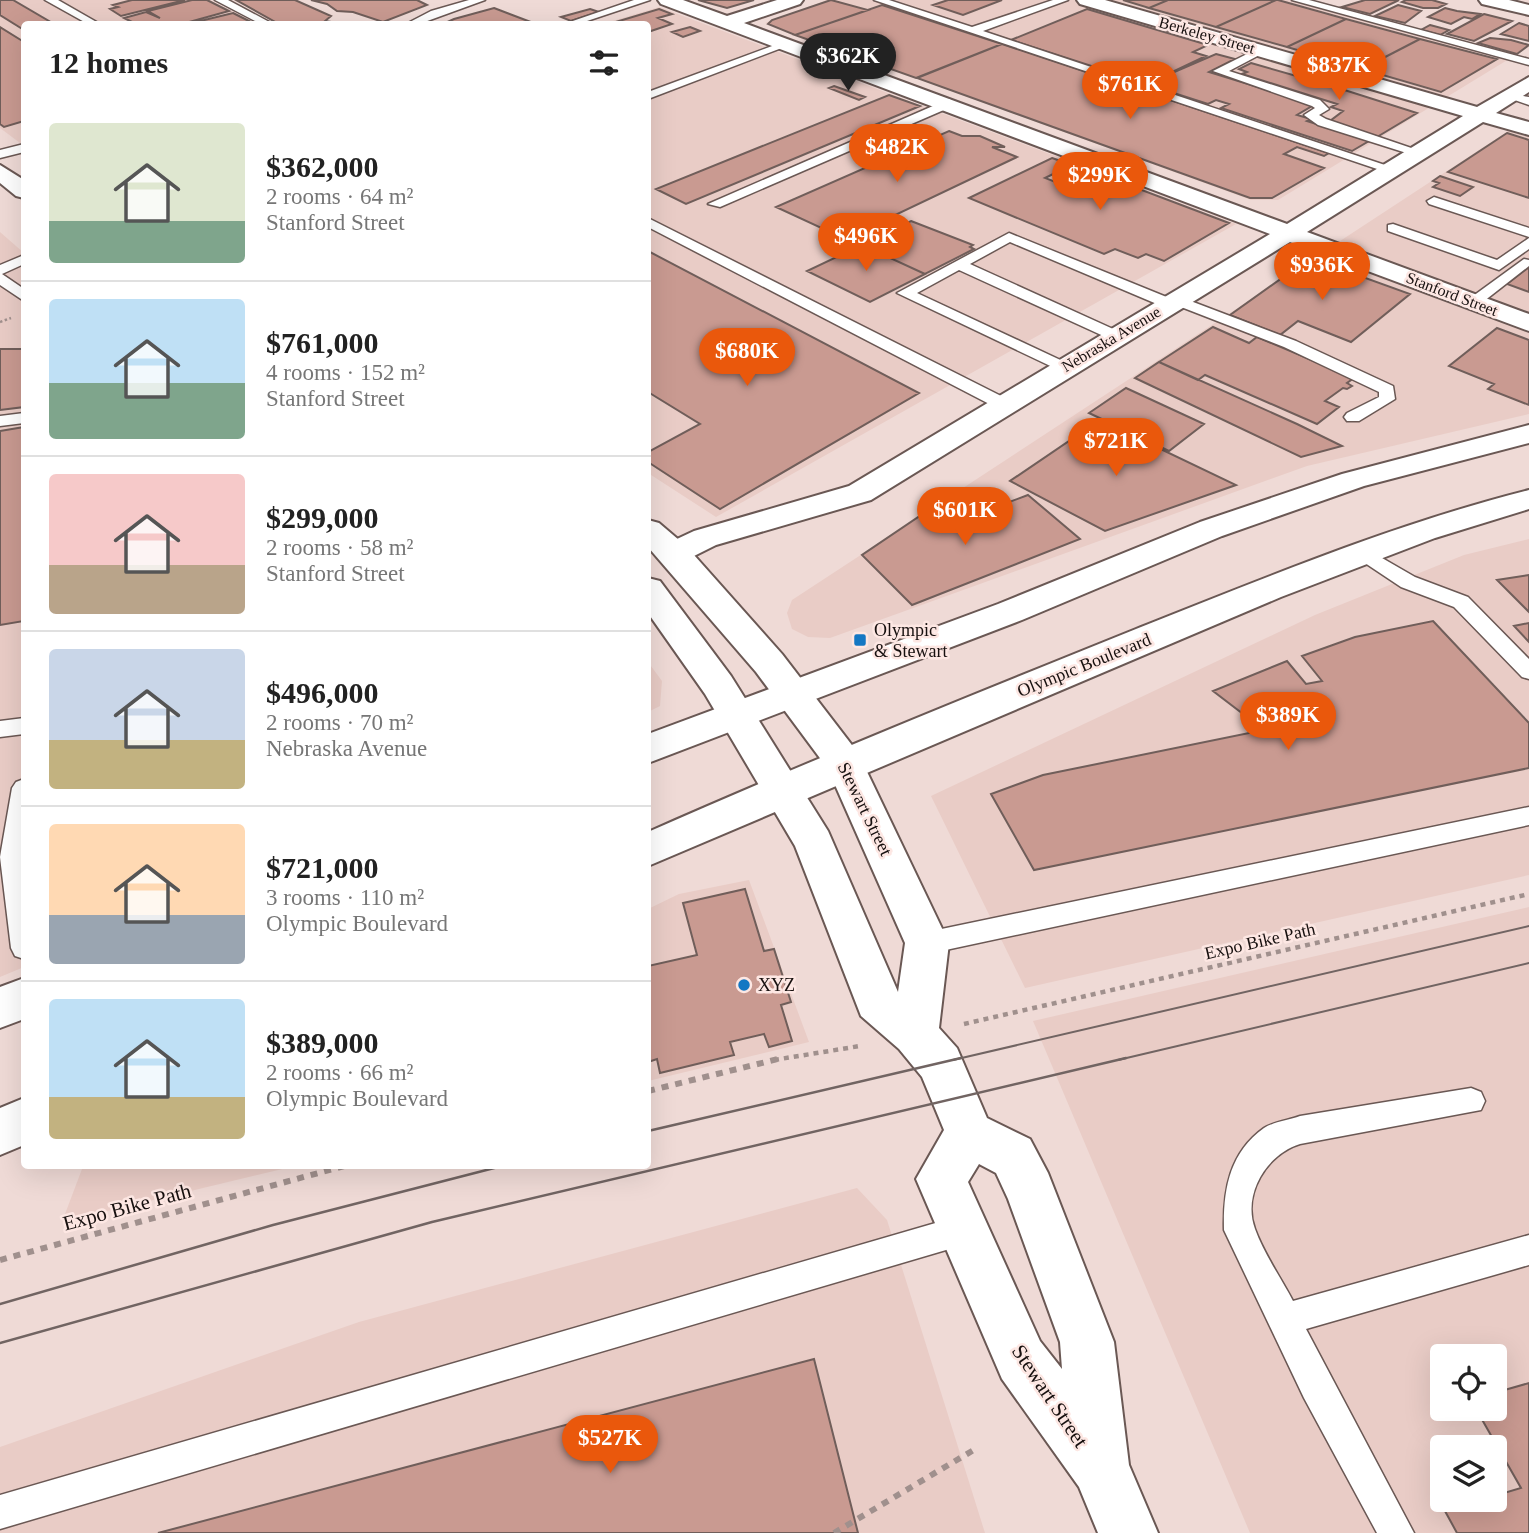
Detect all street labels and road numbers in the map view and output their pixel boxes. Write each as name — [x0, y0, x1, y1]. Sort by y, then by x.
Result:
street label: Berkeley Street — [1157, 13, 1257, 58]
street label: Stanford Street — [1404, 269, 1501, 319]
street label: Nebraska Avenue — [1059, 303, 1163, 375]
street label: Olympic Boulevard — [1014, 629, 1154, 701]
street label: Stewart Street — [834, 759, 896, 859]
street label: Expo Bike Path — [1203, 919, 1317, 963]
street label: Expo Bike Path — [60, 1178, 194, 1236]
street label: Stewart Street — [1007, 1340, 1093, 1452]

